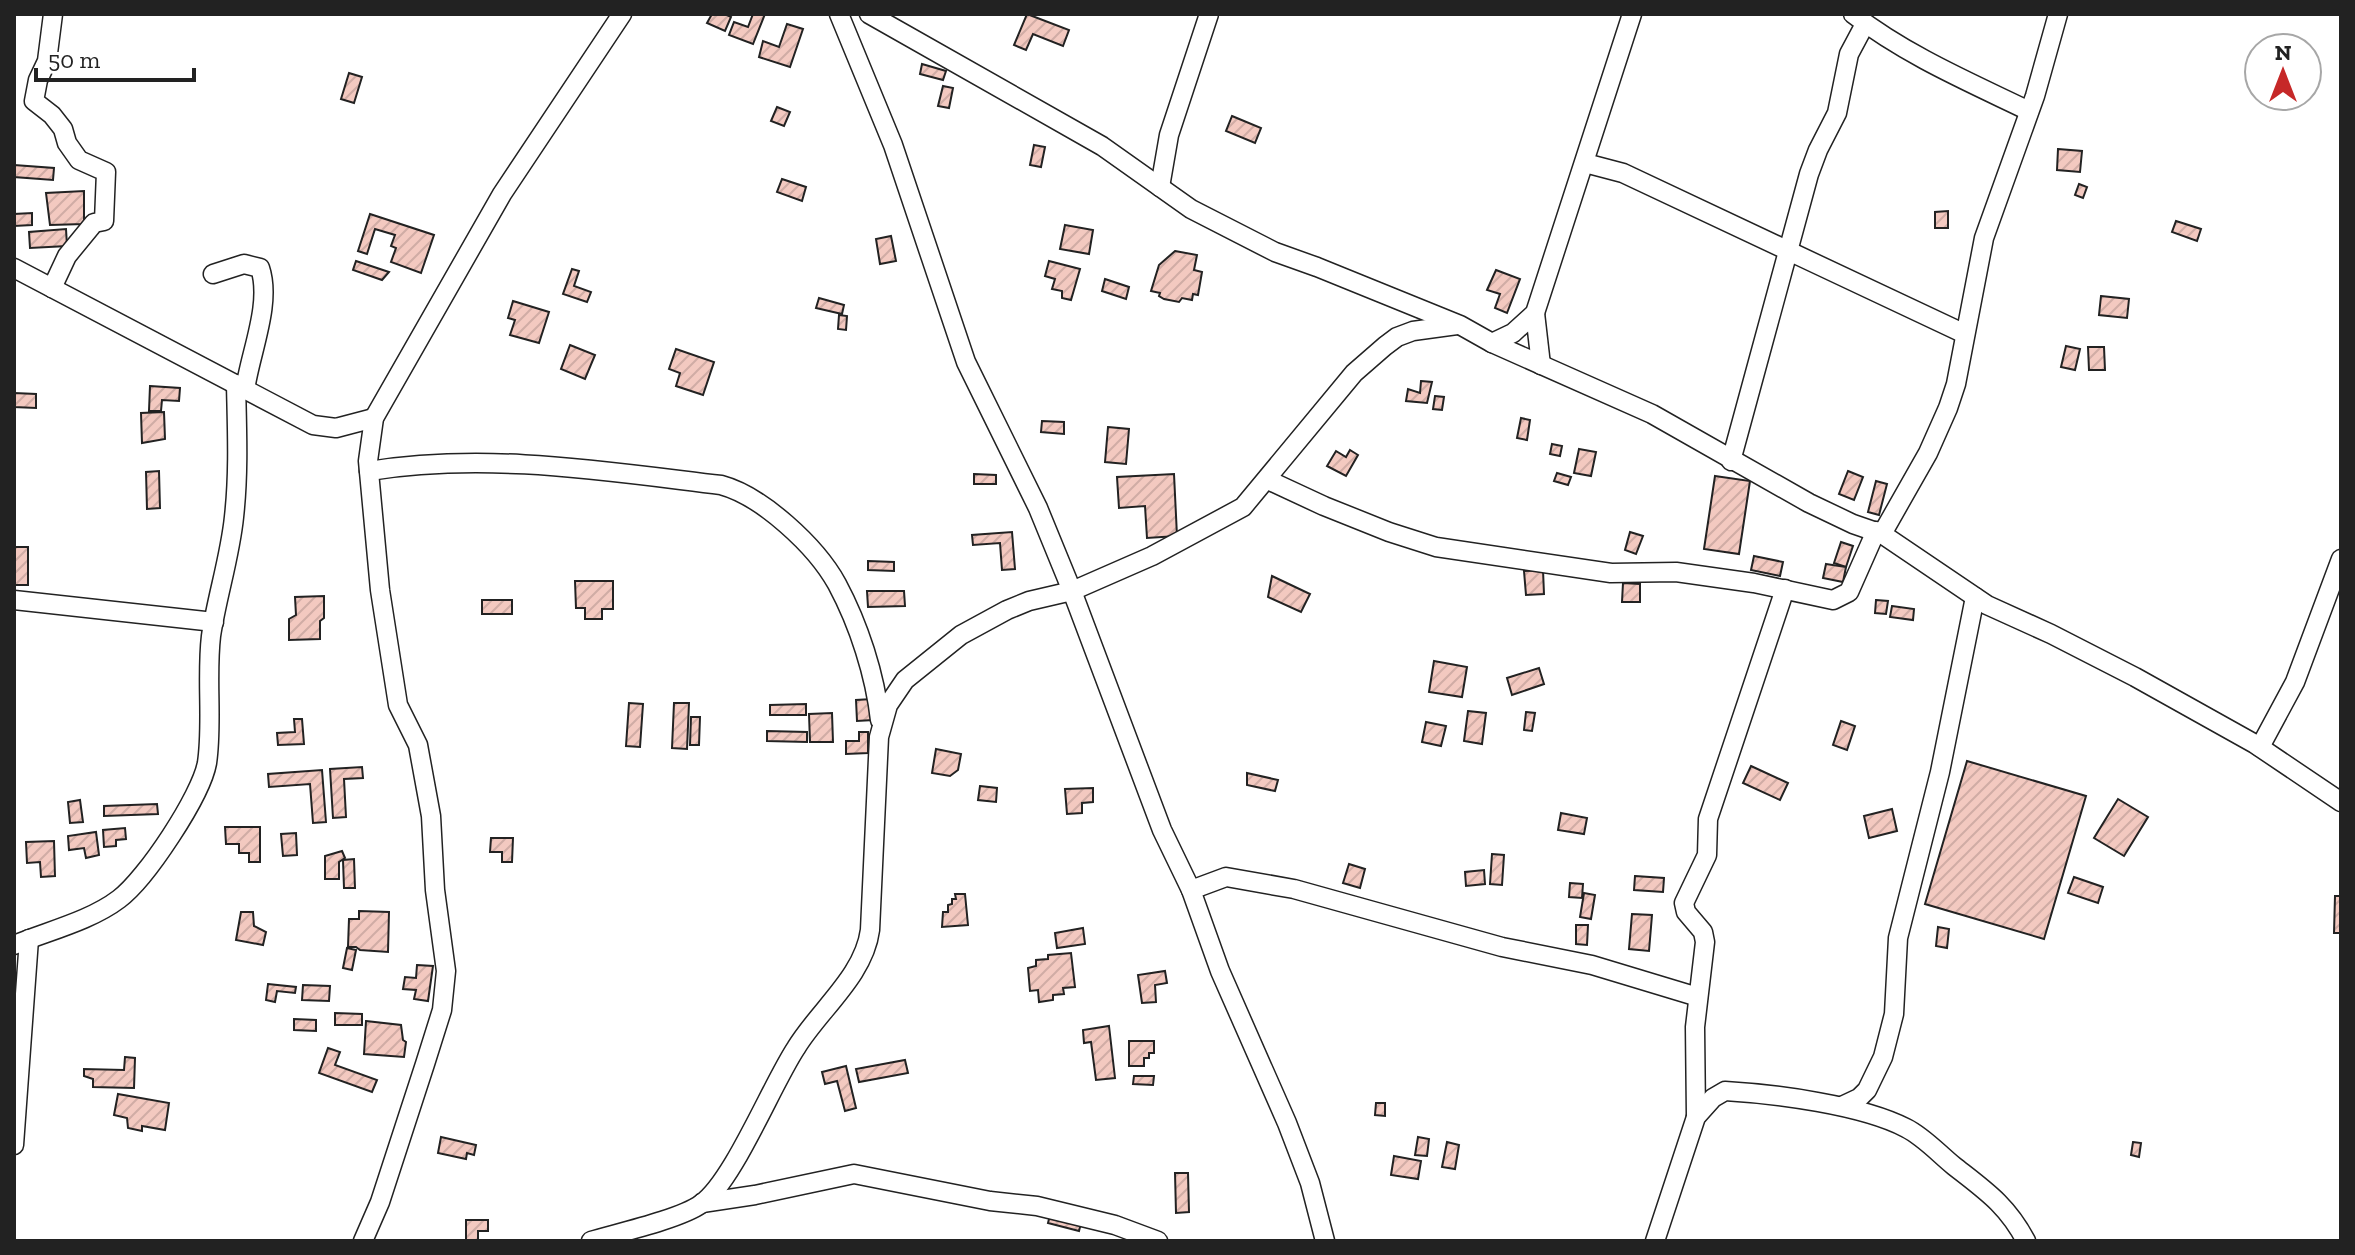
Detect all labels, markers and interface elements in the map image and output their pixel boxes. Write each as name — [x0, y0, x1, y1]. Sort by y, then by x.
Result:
scale bar — [36, 32, 194, 82]
north arrow — [2243, 32, 2323, 112]
text: N — [2275, 39, 2292, 66]
text: 50 m — [48, 45, 101, 74]

